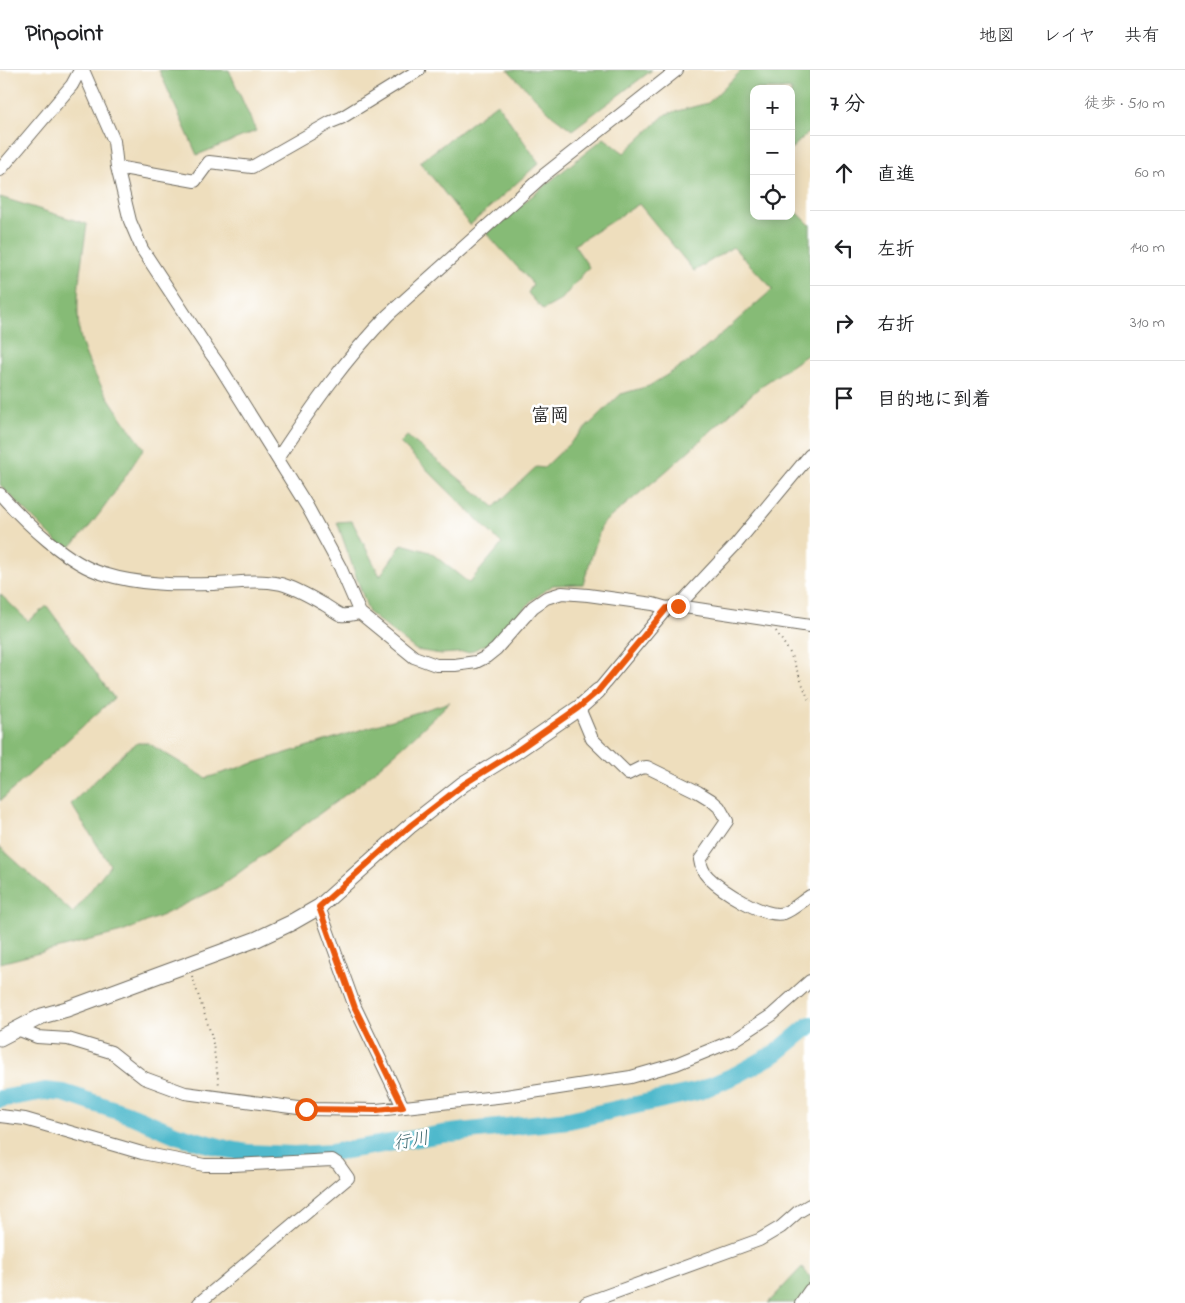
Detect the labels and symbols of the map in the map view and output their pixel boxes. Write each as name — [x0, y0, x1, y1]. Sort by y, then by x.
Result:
district label: 富岡 — [531, 403, 569, 430]
route end — [667, 595, 690, 618]
route start — [295, 1098, 318, 1121]
water label: 行川 — [391, 1126, 431, 1158]

